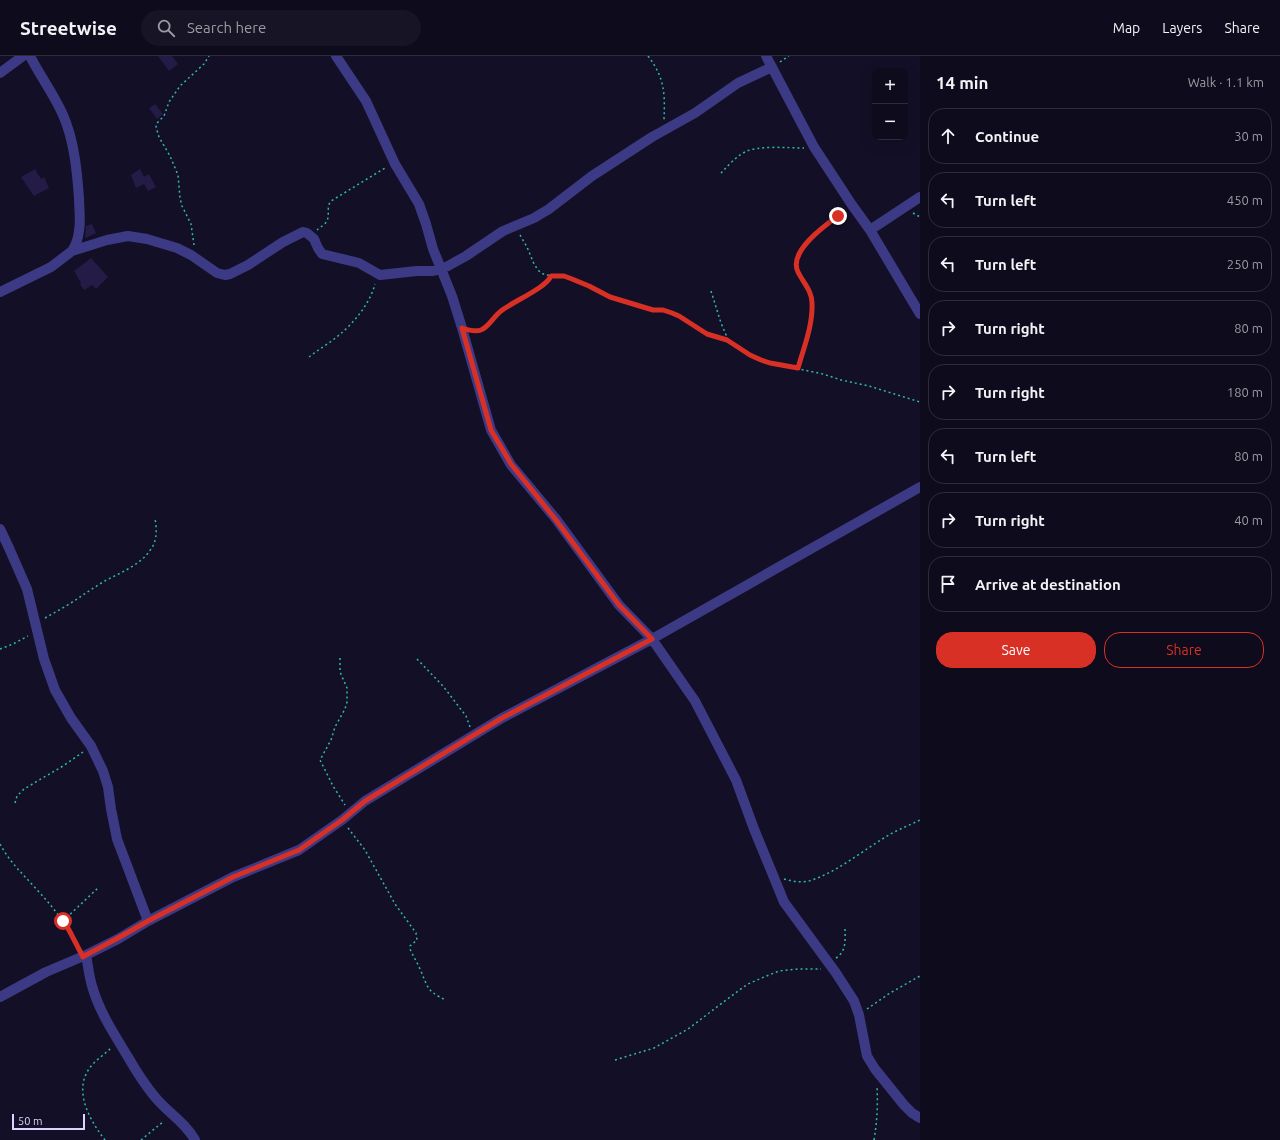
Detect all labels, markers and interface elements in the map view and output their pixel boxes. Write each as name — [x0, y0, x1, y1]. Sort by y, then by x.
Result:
search box — [141, 10, 421, 46]
text: Streetwise — [20, 17, 117, 39]
icon: search — [155, 17, 177, 39]
text: Search here — [187, 19, 266, 36]
text: Map — [1113, 20, 1140, 36]
text: Layers — [1162, 20, 1202, 36]
text: Share — [1224, 20, 1260, 36]
map controls — [872, 68, 908, 140]
button: + — [872, 68, 908, 104]
text: 14 min — [936, 73, 989, 92]
text: Walk · 1.1 km — [1188, 75, 1264, 89]
button: − — [872, 104, 908, 140]
icon: ahead — [937, 125, 959, 147]
text: Continue — [975, 128, 1039, 145]
text: 30 m — [1234, 129, 1263, 143]
icon: left — [937, 189, 959, 211]
text: Turn left — [975, 192, 1036, 209]
text: 450 m — [1227, 193, 1263, 207]
route end — [829, 207, 847, 225]
icon: left — [937, 253, 959, 275]
text: Turn left — [975, 256, 1036, 273]
text: 250 m — [1227, 257, 1263, 271]
icon: right — [937, 317, 959, 339]
text: Turn right — [975, 320, 1045, 337]
text: 80 m — [1234, 321, 1263, 335]
icon: right — [937, 381, 959, 403]
text: Turn right — [975, 384, 1045, 401]
text: 180 m — [1227, 385, 1263, 399]
icon: left — [937, 445, 959, 467]
text: Turn left — [975, 448, 1036, 465]
text: 80 m — [1234, 449, 1263, 463]
icon: right — [937, 509, 959, 531]
text: Turn right — [975, 512, 1045, 529]
text: 40 m — [1234, 513, 1263, 527]
icon: arrive — [937, 573, 959, 595]
text: Arrive at destination — [975, 576, 1121, 593]
button: Save — [936, 632, 1096, 668]
button: Share — [1104, 632, 1264, 668]
route start — [54, 912, 72, 930]
scale bar — [12, 1112, 85, 1131]
text: 50 m — [18, 1115, 42, 1127]

